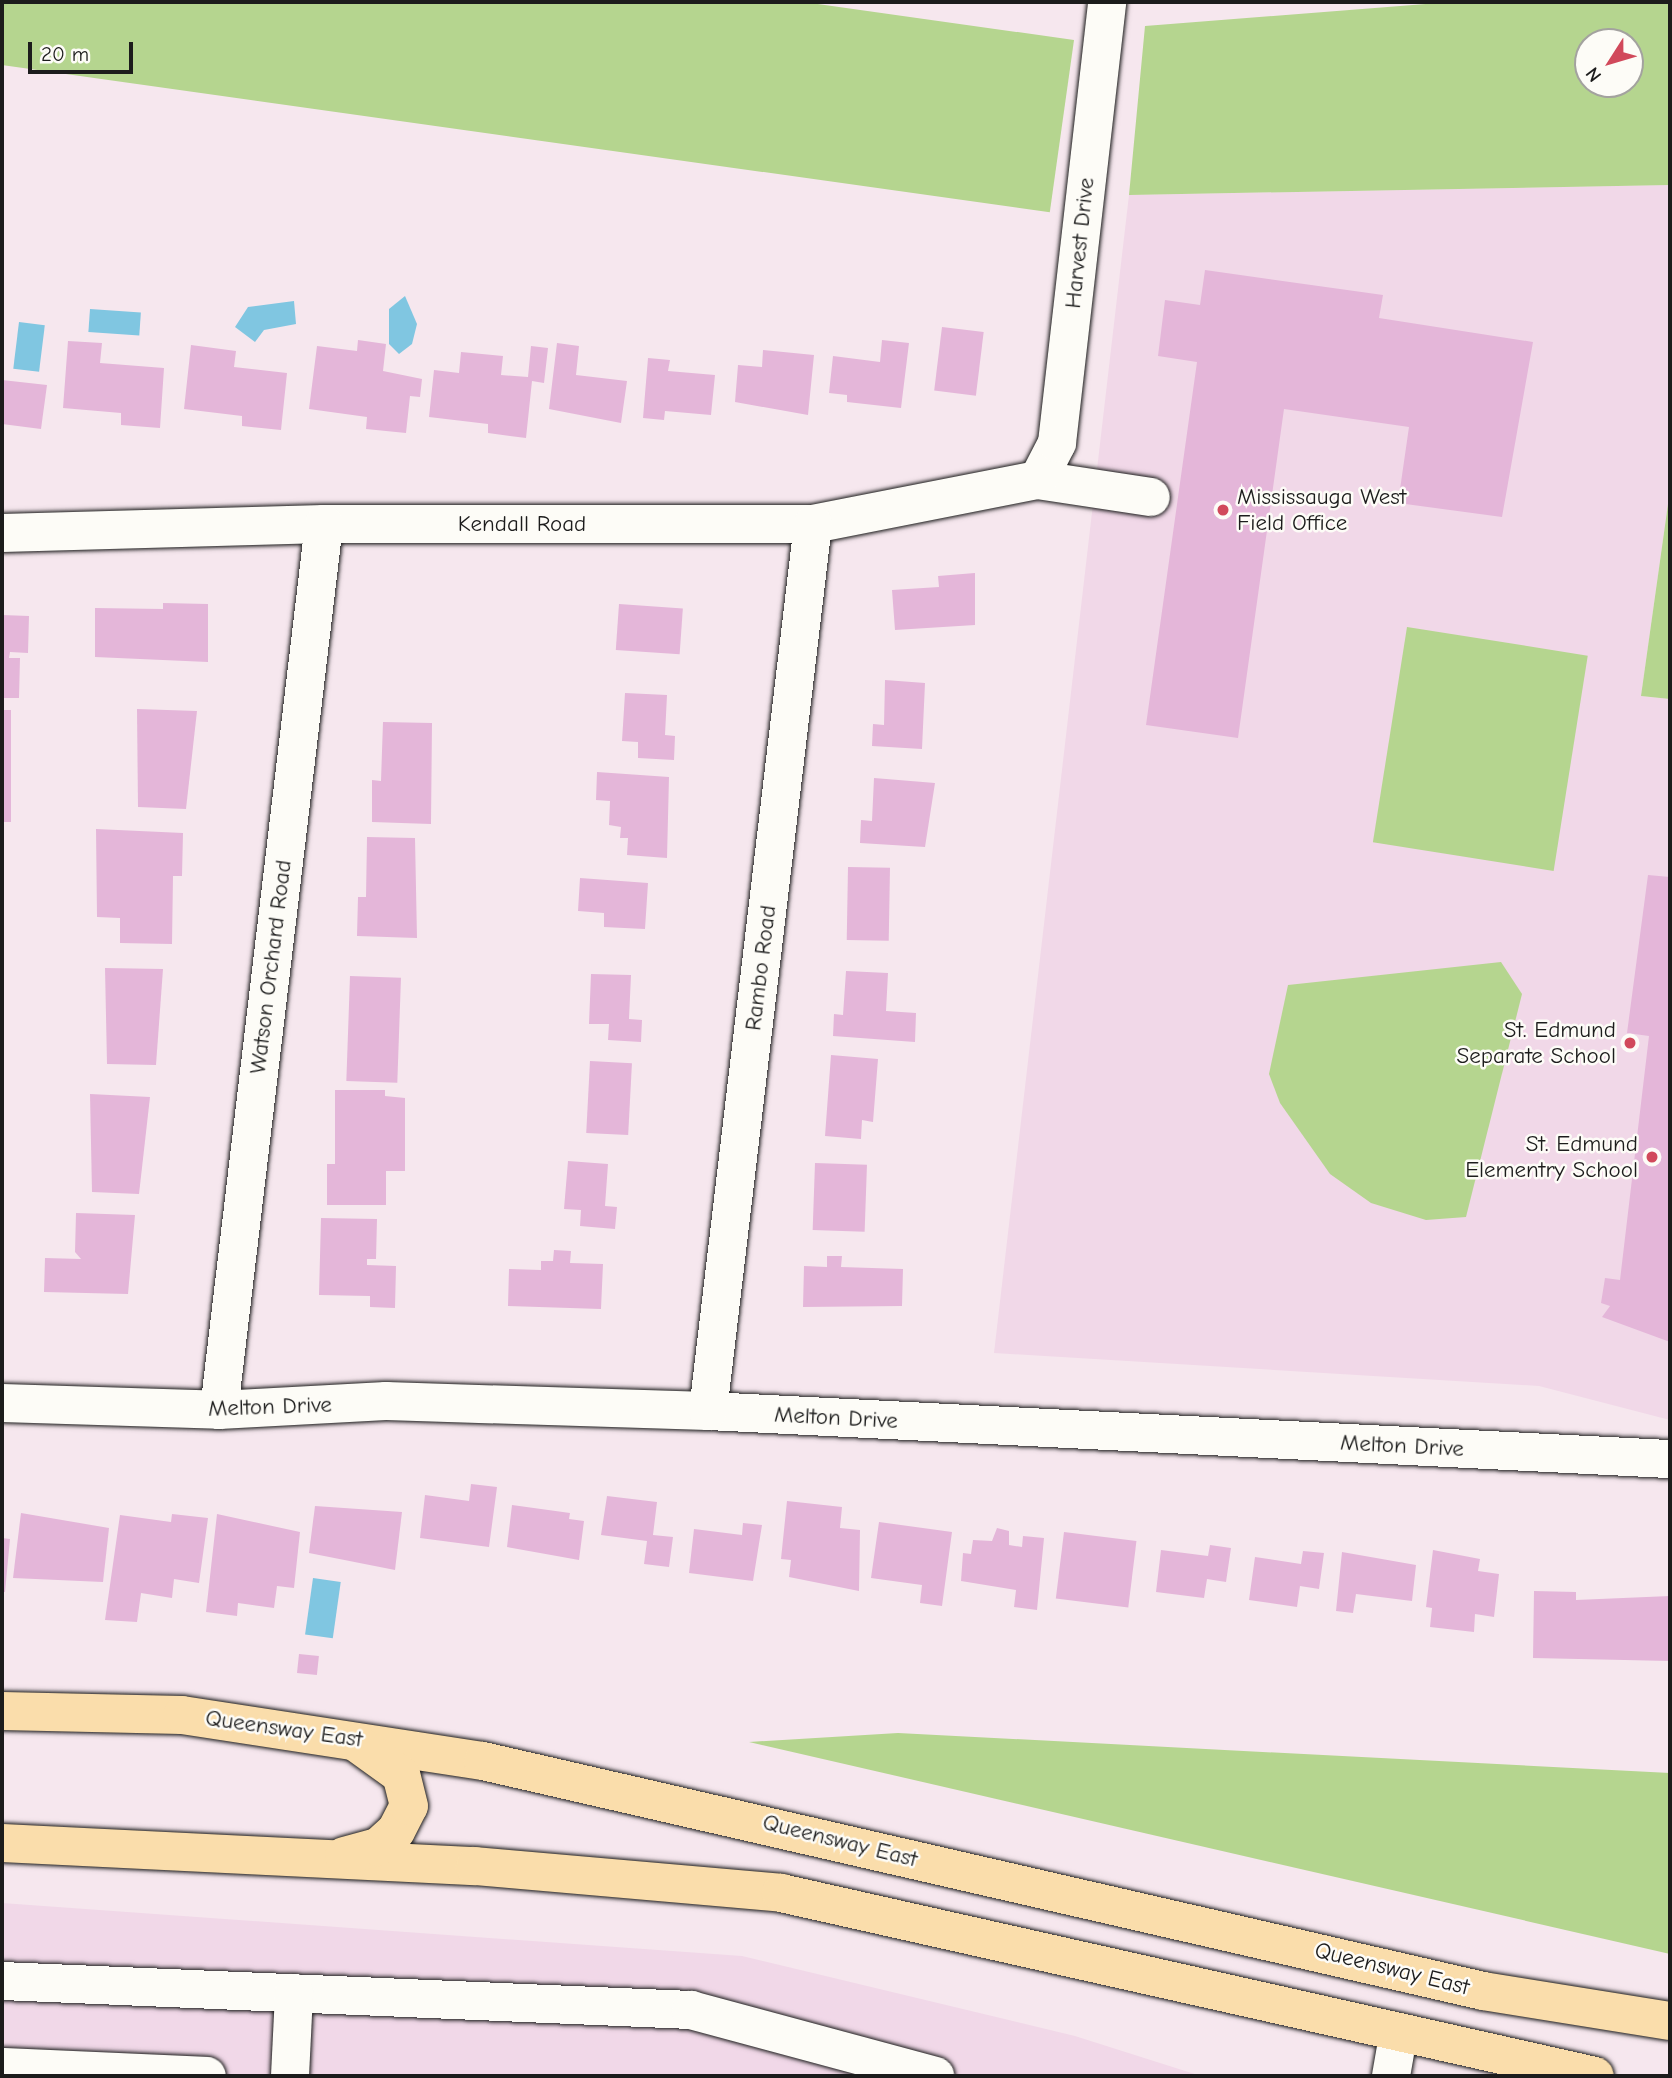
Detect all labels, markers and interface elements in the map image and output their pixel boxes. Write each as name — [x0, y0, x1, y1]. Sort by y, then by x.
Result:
scale bar — [32, 28, 136, 72]
north arrow — [1574, 28, 1644, 98]
text: 20 m — [41, 42, 89, 66]
text: N — [1581, 63, 1606, 86]
street label: Harvest Drive — [1059, 176, 1101, 310]
place label: Mississauga West Field Office — [1237, 483, 1406, 537]
marker: Mississauga West Field Office — [1215, 502, 1231, 518]
street label: Kendall Road — [458, 510, 586, 538]
street label: Watson Orchard Road — [244, 858, 298, 1076]
street label: Rambo Road — [740, 904, 782, 1032]
place label: St. Edmund Separate School — [1457, 1016, 1616, 1070]
marker: St. Edmund Separate School — [1622, 1035, 1638, 1051]
place label: St. Edmund Elementry School — [1465, 1130, 1638, 1184]
marker: St. Edmund Elementry School — [1644, 1149, 1660, 1165]
street label: Melton Drive — [208, 1391, 332, 1423]
street label: Melton Drive — [773, 1401, 899, 1435]
street label: Melton Drive — [1339, 1429, 1465, 1463]
street label: Queensway East — [204, 1704, 364, 1754]
street label: Queensway East — [760, 1808, 920, 1874]
street label: Queensway East — [1312, 1936, 1472, 2002]

